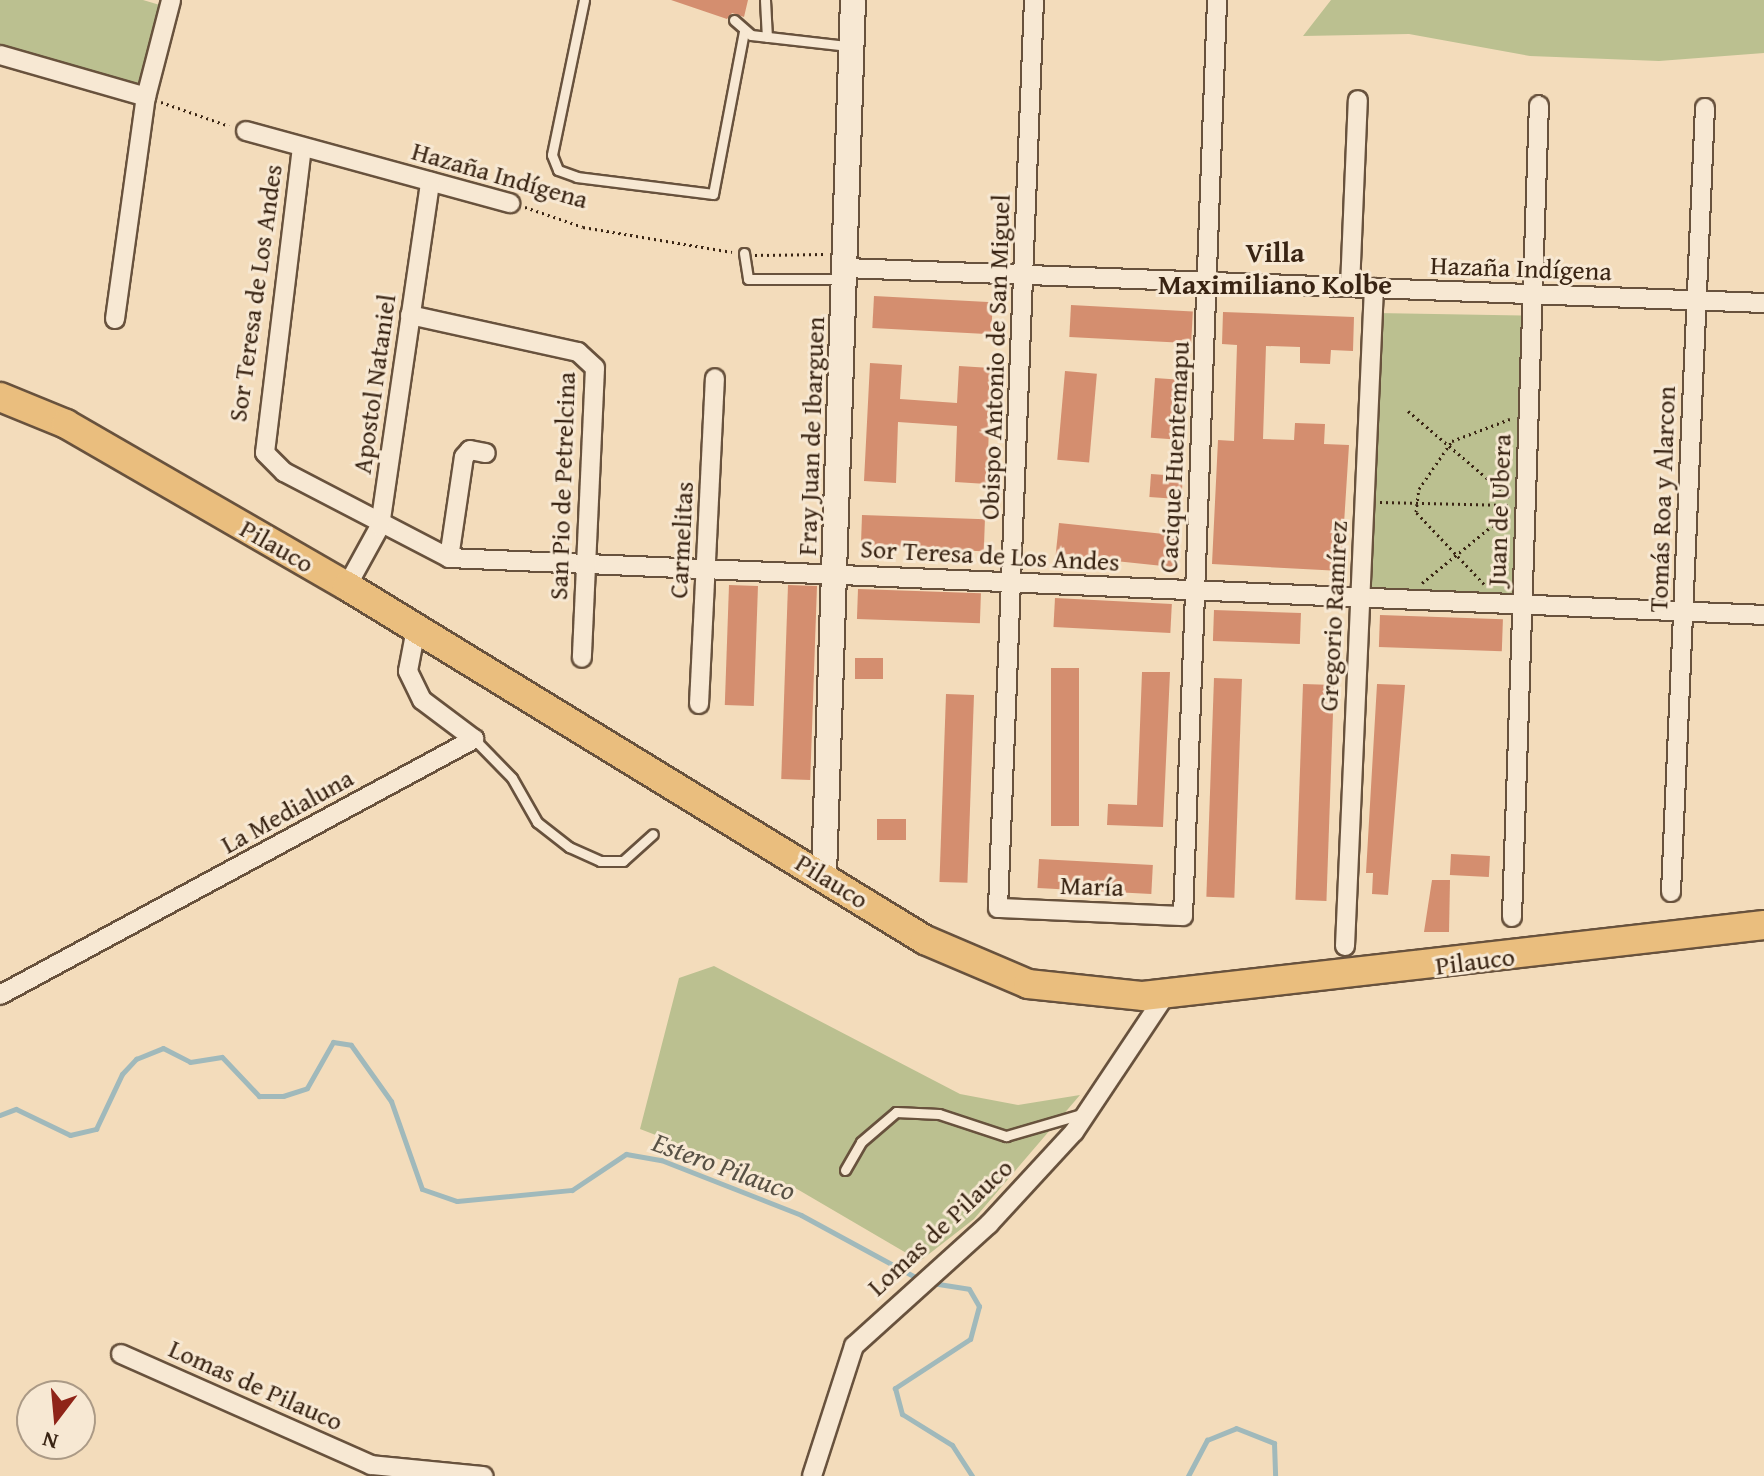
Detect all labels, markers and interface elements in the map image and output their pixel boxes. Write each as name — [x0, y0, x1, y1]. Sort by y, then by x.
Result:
street label: Hazaña Indígena — [408, 135, 592, 215]
street label: Sor Teresa de Los Andes — [221, 162, 289, 424]
street label: Obispo Antonio de San Miguel — [974, 194, 1016, 520]
district label: Villa Maximiliano Kolbe — [1158, 235, 1392, 301]
street label: Hazaña Indígena — [1430, 249, 1612, 287]
street label: Apostol Nataniel — [346, 292, 402, 476]
street label: Fray Juan de Ibarguen — [791, 316, 831, 556]
street label: Cacique Huentemapu — [1152, 340, 1196, 574]
street label: San Pio de Petrelcina — [542, 371, 582, 601]
street label: Tomás Roa y Alarcon — [1642, 385, 1682, 613]
street label: Juan de Ubera — [1481, 433, 1517, 587]
street label: Carmelitas — [662, 481, 700, 599]
street label: Pilauco — [235, 513, 319, 579]
street label: Gregorio Ramírez — [1312, 520, 1354, 712]
street label: Sor Teresa de Los Andes — [860, 533, 1120, 577]
street label: La Medialuna — [216, 762, 358, 860]
street label: Pilauco — [790, 847, 874, 915]
street label: María — [1060, 869, 1124, 903]
street label: Pilauco — [1434, 941, 1516, 981]
water label: Estero Pilauco — [648, 1125, 800, 1207]
street label: Lomas de Pilauco — [861, 1152, 1019, 1302]
street label: Lomas de Pilauco — [164, 1333, 348, 1437]
north arrow — [16, 1380, 96, 1460]
text: N — [38, 1424, 61, 1459]

